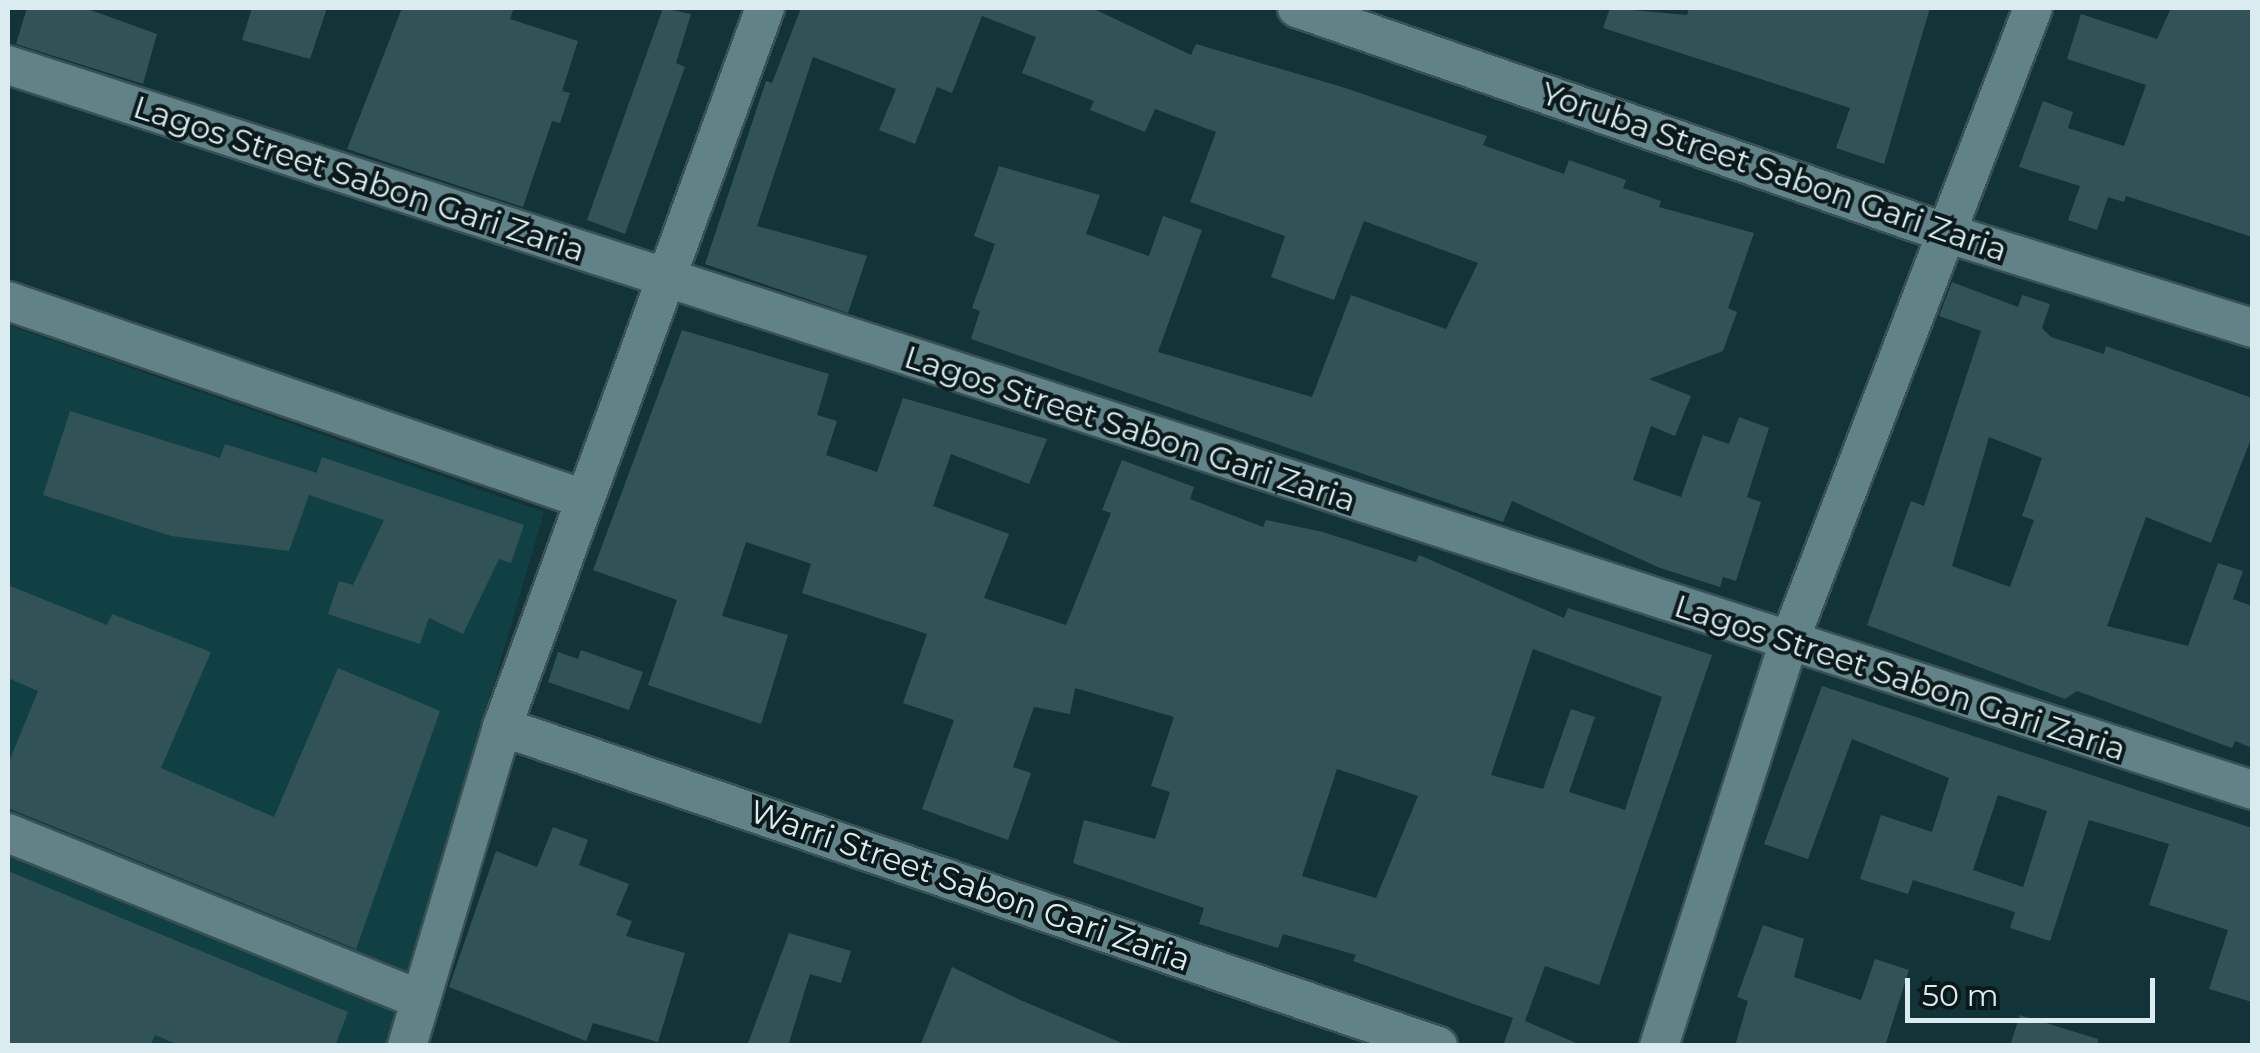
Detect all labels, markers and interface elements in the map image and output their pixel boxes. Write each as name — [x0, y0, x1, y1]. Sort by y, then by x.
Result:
street label: Yoruba Street Sabon Gari Zaria — [1536, 74, 2012, 270]
street label: Lagos Street Sabon Gari Zaria — [129, 88, 589, 270]
street label: Lagos Street Sabon Gari Zaria — [900, 338, 1360, 520]
street label: Lagos Street Sabon Gari Zaria — [1670, 587, 2130, 769]
street label: Warri Street Sabon Gari Zaria — [745, 792, 1195, 980]
scale bar — [1910, 958, 2160, 1020]
text: 50 m — [1922, 977, 1999, 1014]

